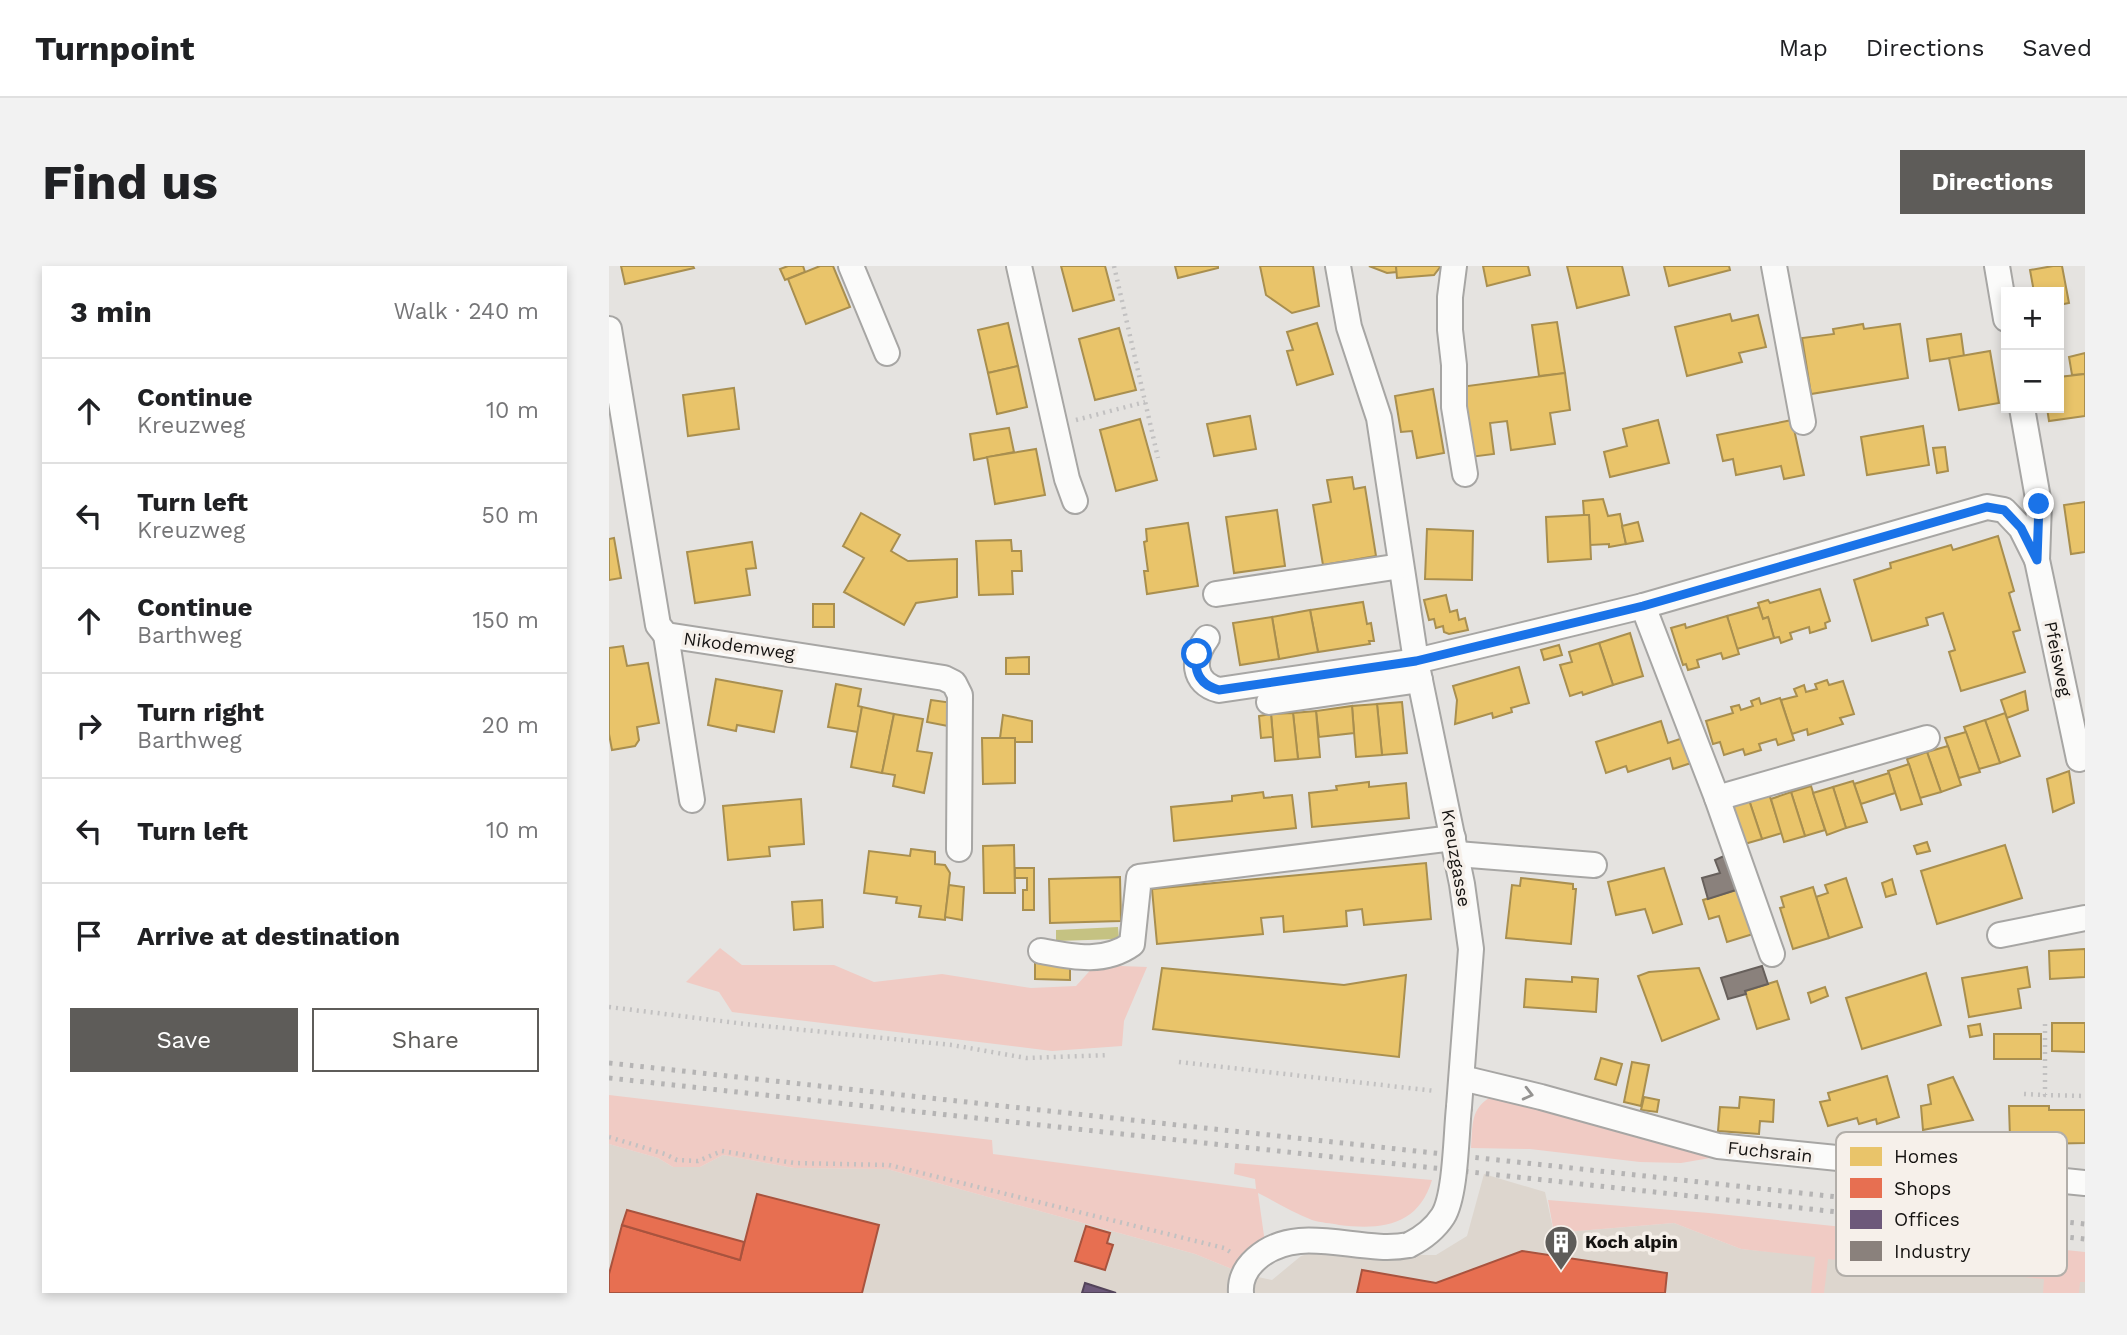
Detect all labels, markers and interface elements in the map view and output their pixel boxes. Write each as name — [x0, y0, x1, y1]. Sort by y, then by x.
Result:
text: Turnpoint — [35, 29, 194, 68]
text: Map — [1779, 34, 1828, 62]
text: Directions — [1866, 34, 1984, 62]
text: Saved — [2022, 34, 2092, 62]
button: Directions — [1900, 150, 2085, 214]
text: Find us — [42, 153, 218, 211]
map controls — [2001, 287, 2064, 413]
button: + — [2001, 287, 2064, 350]
text: 3 min — [70, 294, 152, 329]
text: Walk · 240 m — [394, 298, 539, 325]
button: − — [2001, 350, 2064, 413]
text: Continue — [137, 382, 253, 412]
icon: ahead — [70, 392, 108, 430]
text: 10 m — [486, 397, 539, 424]
text: Kreuzweg — [137, 412, 245, 439]
text: Turn left — [137, 487, 248, 517]
route end — [2023, 488, 2054, 519]
icon: left — [70, 497, 108, 535]
text: 50 m — [482, 502, 539, 529]
text: Kreuzweg — [137, 517, 245, 544]
text: Continue — [137, 592, 253, 622]
icon: ahead — [70, 602, 108, 640]
text: 150 m — [473, 607, 539, 634]
street label: Pfeisweg — [2040, 619, 2077, 699]
text: Barthweg — [137, 622, 242, 649]
street label: Nikodemweg — [682, 627, 796, 664]
route start — [1181, 638, 1212, 669]
text: Turn right — [137, 697, 264, 727]
icon: right — [70, 707, 108, 745]
text: 20 m — [482, 712, 539, 739]
text: Barthweg — [137, 727, 242, 754]
street label: Kreuzgasse — [1438, 807, 1475, 909]
icon: left — [70, 812, 108, 850]
text: Turn left — [137, 816, 248, 846]
text: 10 m — [486, 817, 539, 844]
icon: arrive — [70, 917, 108, 955]
text: Arrive at destination — [137, 921, 400, 951]
button: Save — [70, 1008, 298, 1072]
button: Share — [312, 1008, 539, 1072]
one-way arrow — [1522, 1086, 1534, 1100]
legend — [1836, 1132, 2067, 1276]
street label: Fuchsrain — [1727, 1137, 1814, 1166]
text: Homes — [1894, 1145, 1958, 1168]
text: Shops — [1894, 1177, 1951, 1200]
text: Offices — [1894, 1208, 1960, 1231]
building icon: Koch alpin — [1542, 1223, 1580, 1272]
place label: Koch alpin — [1585, 1231, 1678, 1252]
text: Industry — [1894, 1240, 1971, 1263]

